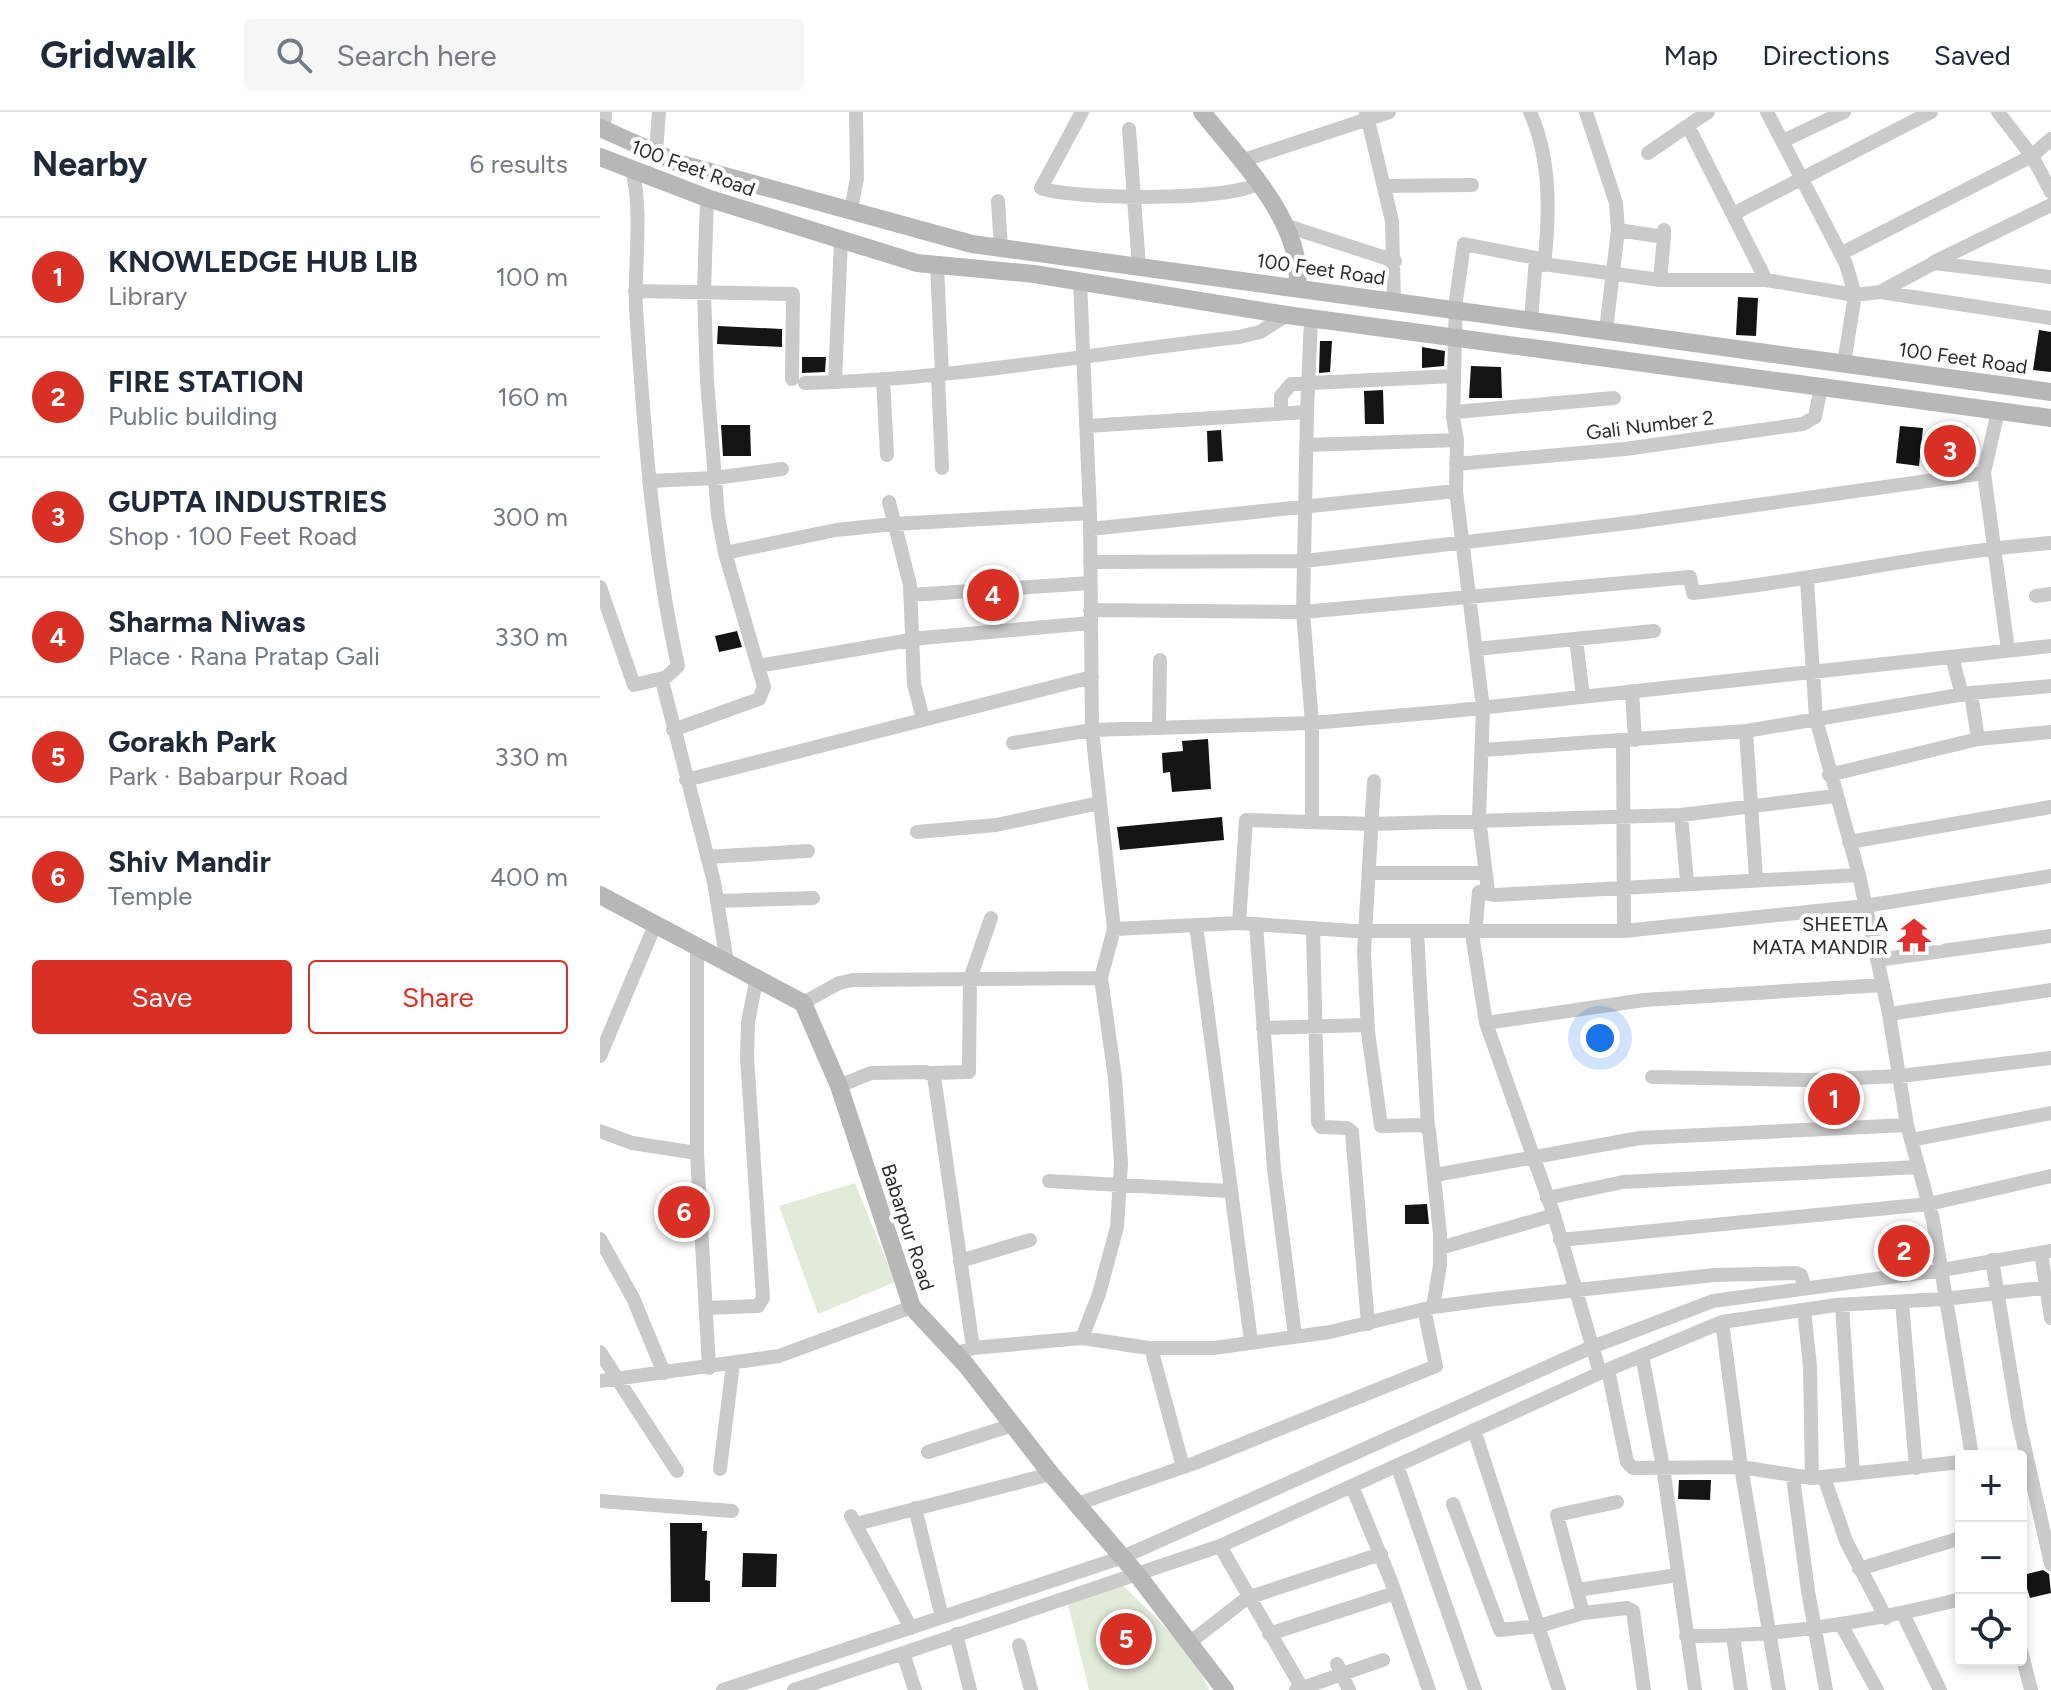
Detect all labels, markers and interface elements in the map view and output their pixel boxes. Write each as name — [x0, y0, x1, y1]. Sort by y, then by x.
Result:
search box — [244, 19, 804, 91]
text: Gridwalk — [40, 32, 196, 78]
icon: search — [272, 33, 316, 77]
text: Search here — [336, 37, 497, 74]
text: Map — [1664, 38, 1718, 72]
text: Directions — [1762, 38, 1890, 72]
text: Saved — [1934, 38, 2011, 72]
street label: 100 Feet Road — [628, 134, 758, 202]
text: Nearby — [32, 144, 147, 185]
text: 6 results — [470, 148, 568, 180]
text: KNOWLEDGE HUB LIB — [108, 243, 418, 280]
street label: 100 Feet Road — [1255, 248, 1387, 290]
text: 1 — [53, 261, 63, 293]
text: 100 m — [495, 261, 568, 293]
text: Library — [108, 280, 187, 312]
street label: 100 Feet Road — [1897, 337, 2029, 379]
text: FIRE STATION — [108, 363, 304, 400]
text: 2 — [50, 381, 66, 413]
text: 160 m — [497, 381, 568, 413]
text: Public building — [108, 400, 277, 432]
street label: Gali Number 2 — [1585, 405, 1715, 445]
pin: 3 — [1924, 421, 1976, 481]
text: GUPTA INDUSTRIES — [108, 483, 387, 520]
text: 3 — [51, 501, 65, 533]
text: 300 m — [492, 501, 568, 533]
text: Shop · 100 Feet Road — [108, 520, 357, 552]
pin: 4 — [967, 565, 1019, 625]
text: Sharma Niwas — [108, 603, 306, 640]
text: 4 — [50, 621, 66, 653]
text: 330 m — [494, 621, 568, 653]
text: Place · Rana Pratap Gali — [108, 640, 380, 672]
text: Gorakh Park — [108, 723, 277, 760]
text: 5 — [50, 741, 66, 773]
text: 330 m — [494, 741, 568, 773]
text: Park · Babarpur Road — [108, 760, 348, 792]
text: Shiv Mandir — [108, 843, 271, 880]
text: 6 — [50, 861, 66, 893]
text: 400 m — [490, 861, 568, 893]
text: Temple — [108, 880, 192, 912]
place label: SHEETLA MATA MANDIR — [1752, 912, 1888, 959]
temple icon: SHEETLA MATA MANDIR — [1895, 916, 1933, 954]
button: Save — [32, 960, 292, 1034]
button: Share — [308, 960, 568, 1034]
your location — [1580, 1018, 1620, 1058]
pin: 1 — [1808, 1069, 1860, 1129]
street label: Babarpur Road — [876, 1161, 940, 1293]
pin: 6 — [658, 1182, 710, 1242]
pin: 2 — [1878, 1221, 1930, 1281]
map controls — [1955, 1450, 2027, 1666]
button: + — [1955, 1450, 2027, 1522]
button: − — [1955, 1522, 2027, 1594]
button: locate — [1955, 1594, 2027, 1666]
pin: 5 — [1100, 1609, 1152, 1669]

